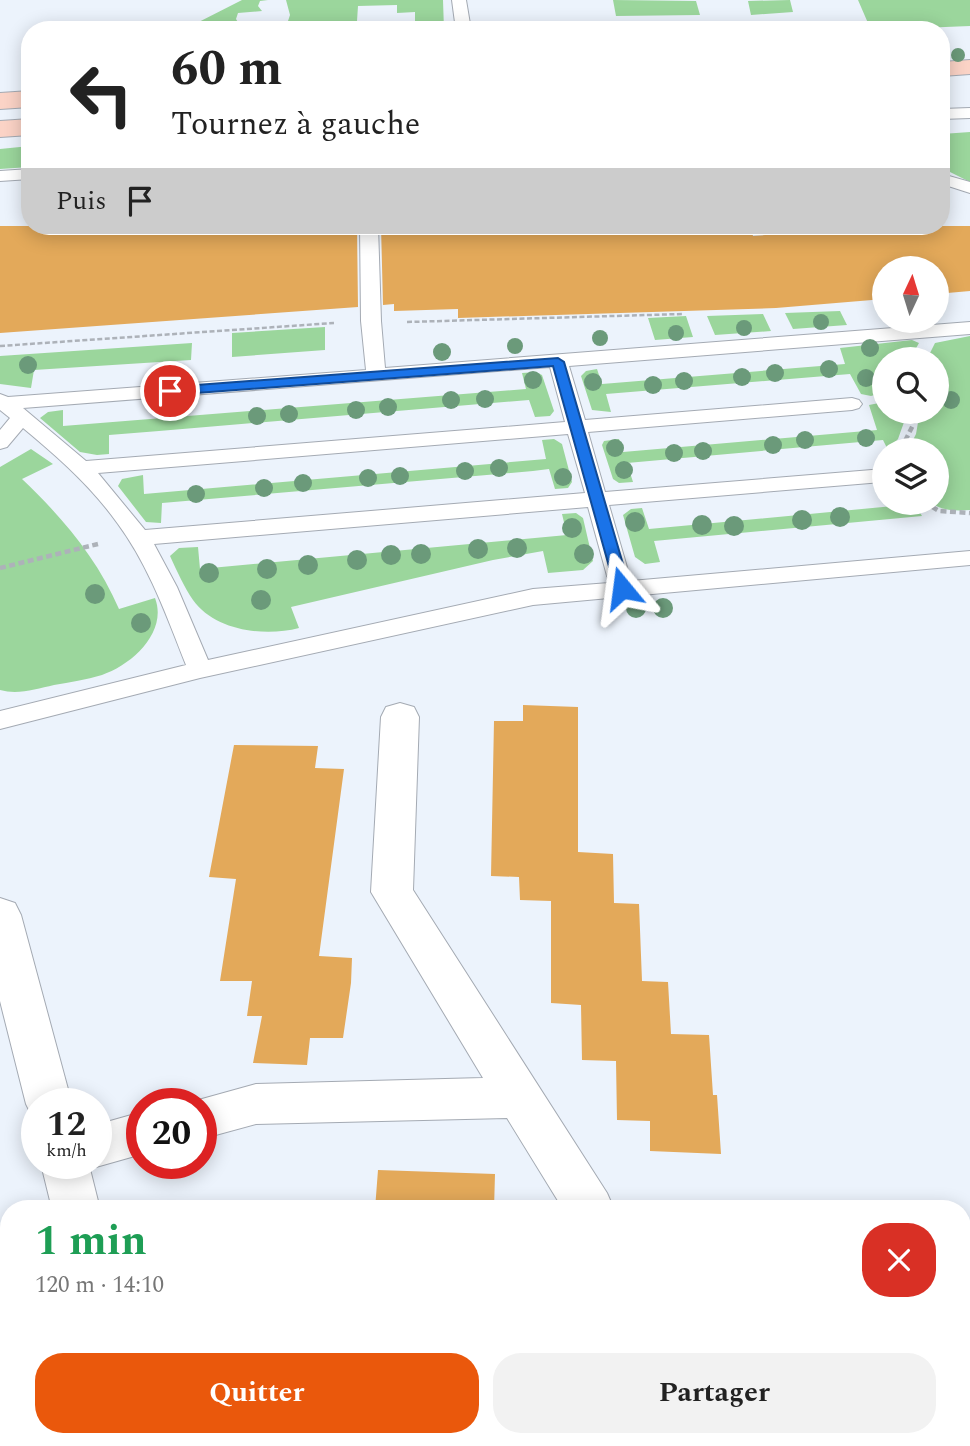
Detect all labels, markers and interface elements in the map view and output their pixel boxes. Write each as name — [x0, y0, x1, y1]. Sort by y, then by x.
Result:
text: 60 m — [171, 32, 282, 107]
icon: left — [56, 49, 147, 140]
text: Tournez à gauche — [171, 100, 420, 149]
text: Puis — [56, 181, 107, 221]
icon: arrive — [121, 182, 159, 220]
north arrow — [872, 256, 948, 332]
map controls — [872, 256, 949, 515]
button: search — [872, 347, 949, 424]
pin — [140, 361, 200, 421]
icon: arrive — [151, 372, 189, 410]
button: layers — [872, 438, 949, 515]
position arrow — [585, 551, 659, 625]
speed limit sign: 20 — [126, 1088, 217, 1179]
text: 12 — [47, 1098, 86, 1151]
text: km/h — [46, 1137, 87, 1164]
text: 1 min — [35, 1210, 147, 1273]
button: close — [862, 1223, 936, 1297]
text: 120 m · 14:10 — [35, 1268, 164, 1303]
button: Quitter — [35, 1353, 479, 1433]
button: Partager — [493, 1353, 936, 1433]

